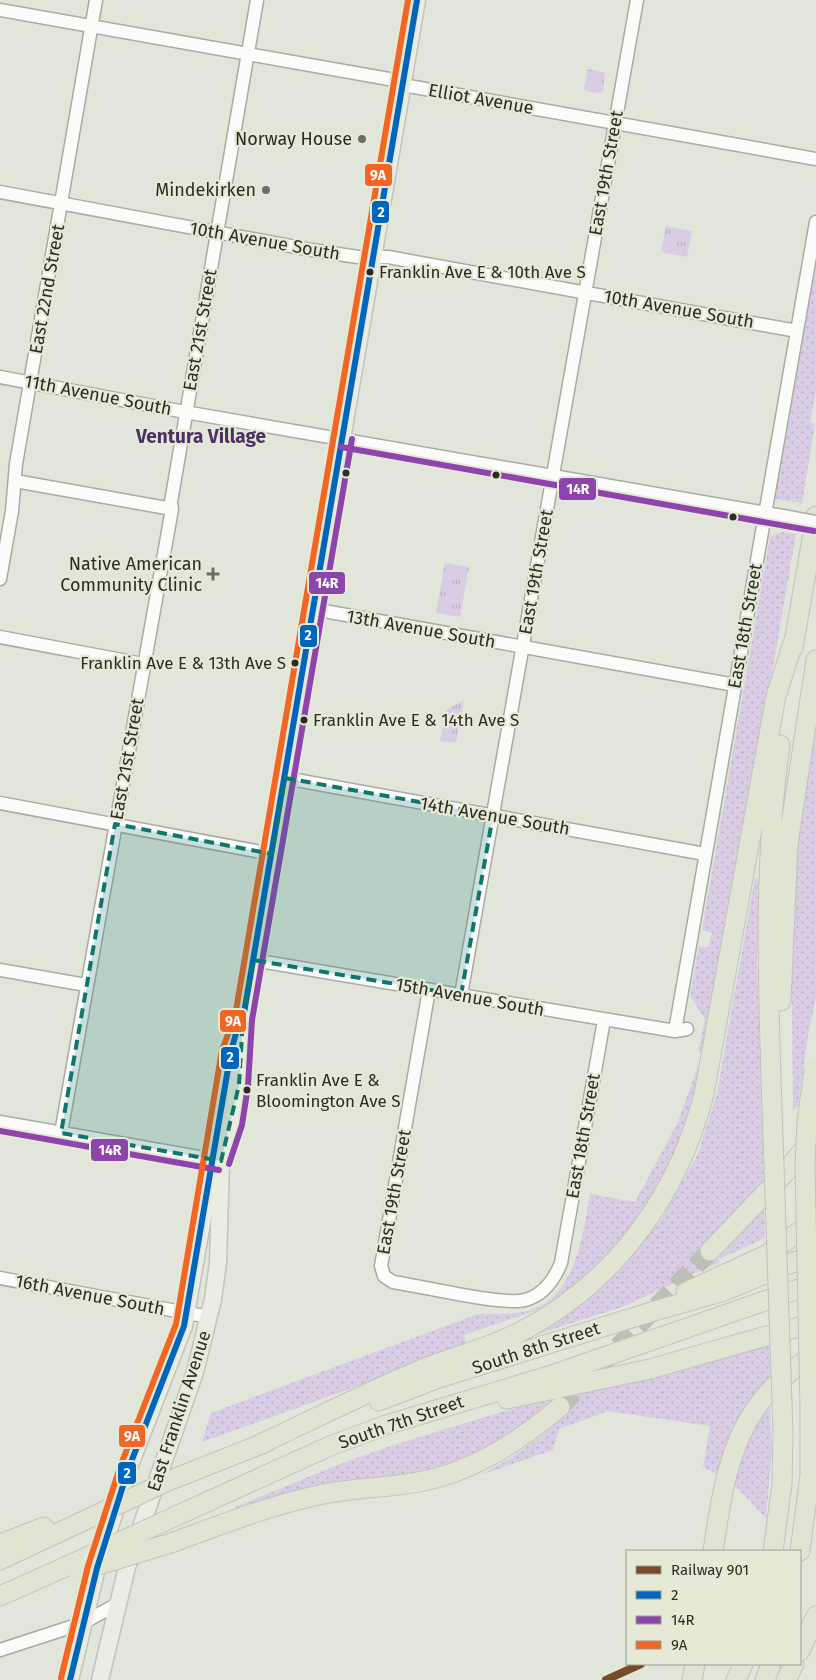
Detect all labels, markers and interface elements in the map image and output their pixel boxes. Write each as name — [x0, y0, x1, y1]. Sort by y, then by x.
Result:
street label: Elliot Avenue — [427, 79, 535, 119]
street label: East 19th Street — [584, 108, 628, 237]
place label: Norway House — [235, 128, 352, 150]
marker: Norway House — [356, 133, 368, 145]
line badge: 9A — [364, 163, 393, 187]
text: 9A — [370, 167, 387, 184]
place label: Mindekirken — [155, 179, 256, 201]
marker: Mindekirken — [260, 184, 272, 196]
line badge: 2 — [371, 200, 390, 224]
text: 2 — [377, 204, 385, 221]
street label: 10th Avenue South — [188, 217, 342, 265]
street label: East 22nd Street — [25, 222, 69, 356]
place label: Franklin Ave E & 10th Ave S — [379, 262, 586, 283]
street label: East 21st Street — [178, 267, 222, 393]
marker: Franklin Ave E & 10th Ave S — [365, 267, 375, 277]
street label: 10th Avenue South — [602, 285, 756, 333]
street label: 11th Avenue South — [23, 370, 173, 420]
district label: Ventura Village — [135, 425, 266, 448]
unlabelled marker — [341, 468, 351, 478]
unlabelled marker — [491, 470, 501, 480]
line badge: 14R — [558, 477, 597, 501]
text: 14R — [566, 481, 590, 498]
street label: East 19th Street — [514, 507, 558, 636]
unlabelled marker — [728, 512, 738, 522]
place label: Native American Community Clinic — [60, 553, 202, 596]
street label: East 18th Street — [723, 561, 767, 690]
marker: Native American Community Clinic — [206, 567, 220, 581]
line badge: 14R — [308, 571, 346, 595]
text: 14R — [315, 575, 339, 592]
street label: 13th Avenue South — [345, 605, 497, 653]
line badge: 2 — [299, 624, 318, 648]
text: 2 — [304, 627, 312, 644]
place label: Franklin Ave E & 13th Ave S — [80, 653, 286, 674]
marker: Franklin Ave E & 13th Ave S — [290, 658, 300, 668]
street label: East 21st Street — [105, 696, 149, 822]
place label: Franklin Ave E & 14th Ave S — [313, 710, 519, 731]
marker: Franklin Ave E & 14th Ave S — [299, 715, 309, 725]
street label: 14th Avenue South — [418, 792, 572, 840]
street label: 15th Avenue South — [394, 973, 546, 1021]
line badge: 9A — [219, 1009, 247, 1033]
text: 9A — [225, 1013, 242, 1030]
line badge: 2 — [220, 1046, 240, 1070]
text: 2 — [226, 1049, 234, 1066]
place label: Franklin Ave E & Bloomington Ave S — [256, 1070, 401, 1112]
street label: East 18th Street — [561, 1071, 605, 1200]
marker: Franklin Ave E & Bloomington Ave S — [242, 1085, 252, 1095]
street label: East 19th Street — [372, 1127, 416, 1256]
line badge: 14R — [90, 1138, 129, 1162]
text: 14R — [98, 1142, 122, 1159]
street label: 16th Avenue South — [14, 1270, 166, 1320]
street label: South 8th Street — [469, 1317, 603, 1379]
street label: East Franklin Avenue — [143, 1328, 215, 1494]
street label: South 7th Street — [335, 1390, 467, 1454]
line badge: 9A — [118, 1424, 146, 1448]
text: 9A — [124, 1428, 141, 1445]
line badge: 2 — [117, 1461, 137, 1485]
text: 2 — [123, 1465, 131, 1482]
legend — [626, 1550, 801, 1665]
text: Railway 901 — [671, 1561, 749, 1579]
text: 2 — [671, 1586, 678, 1604]
text: 14R — [671, 1611, 695, 1629]
text: 9A — [671, 1636, 688, 1654]

